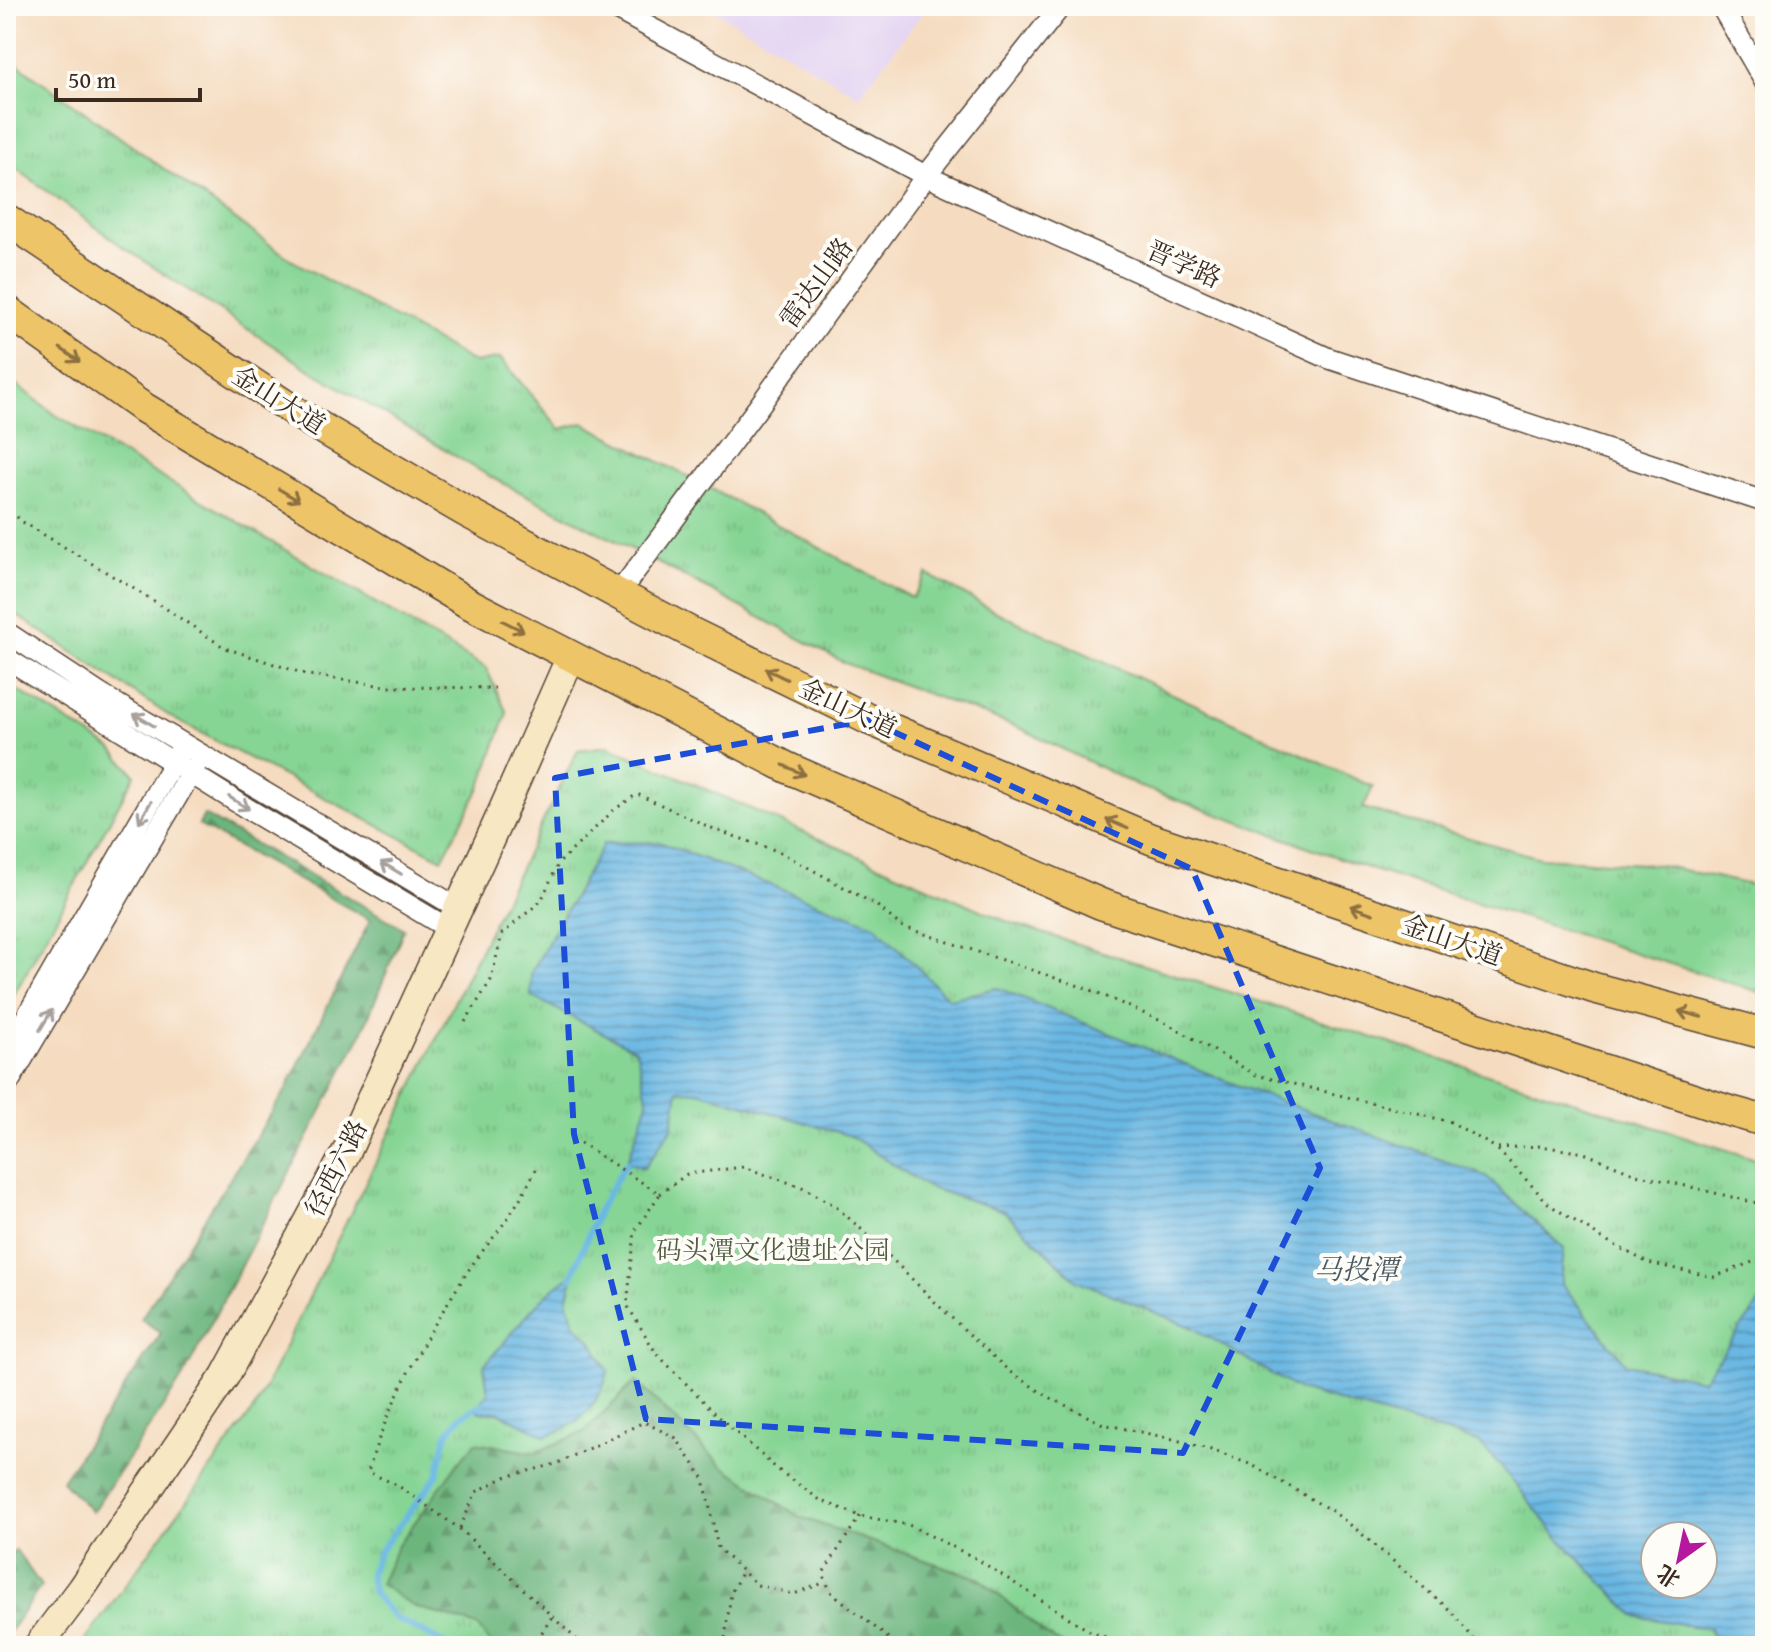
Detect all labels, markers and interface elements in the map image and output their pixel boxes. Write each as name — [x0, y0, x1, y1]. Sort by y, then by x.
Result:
scale bar — [56, 52, 200, 102]
text: 50 m — [68, 62, 116, 97]
street label: 雷达山路 — [769, 229, 862, 336]
street label: 晋学路 — [1141, 230, 1228, 297]
one-way arrow — [58, 347, 80, 363]
street label: 金山大道 — [225, 355, 334, 444]
one-way arrow — [277, 487, 300, 503]
one-way arrow — [501, 618, 525, 634]
one-way arrow — [765, 666, 789, 681]
street label: 金山大道 — [793, 668, 904, 747]
one-way arrow — [133, 712, 156, 728]
one-way arrow — [781, 764, 806, 779]
one-way arrow — [227, 795, 250, 811]
one-way arrow — [137, 800, 153, 823]
one-way arrow — [1105, 816, 1129, 831]
one-way arrow — [380, 860, 403, 876]
one-way arrow — [1350, 902, 1375, 917]
street label: 金山大道 — [1397, 904, 1508, 975]
one-way arrow — [1677, 1006, 1703, 1021]
one-way arrow — [38, 1009, 54, 1032]
street label: 径西六路 — [295, 1113, 377, 1223]
park label: 码头潭文化遗址公园 — [656, 1230, 890, 1269]
water label: 马投潭 — [1314, 1248, 1403, 1289]
north arrow — [1639, 1520, 1719, 1600]
text: 北 — [1650, 1557, 1686, 1596]

